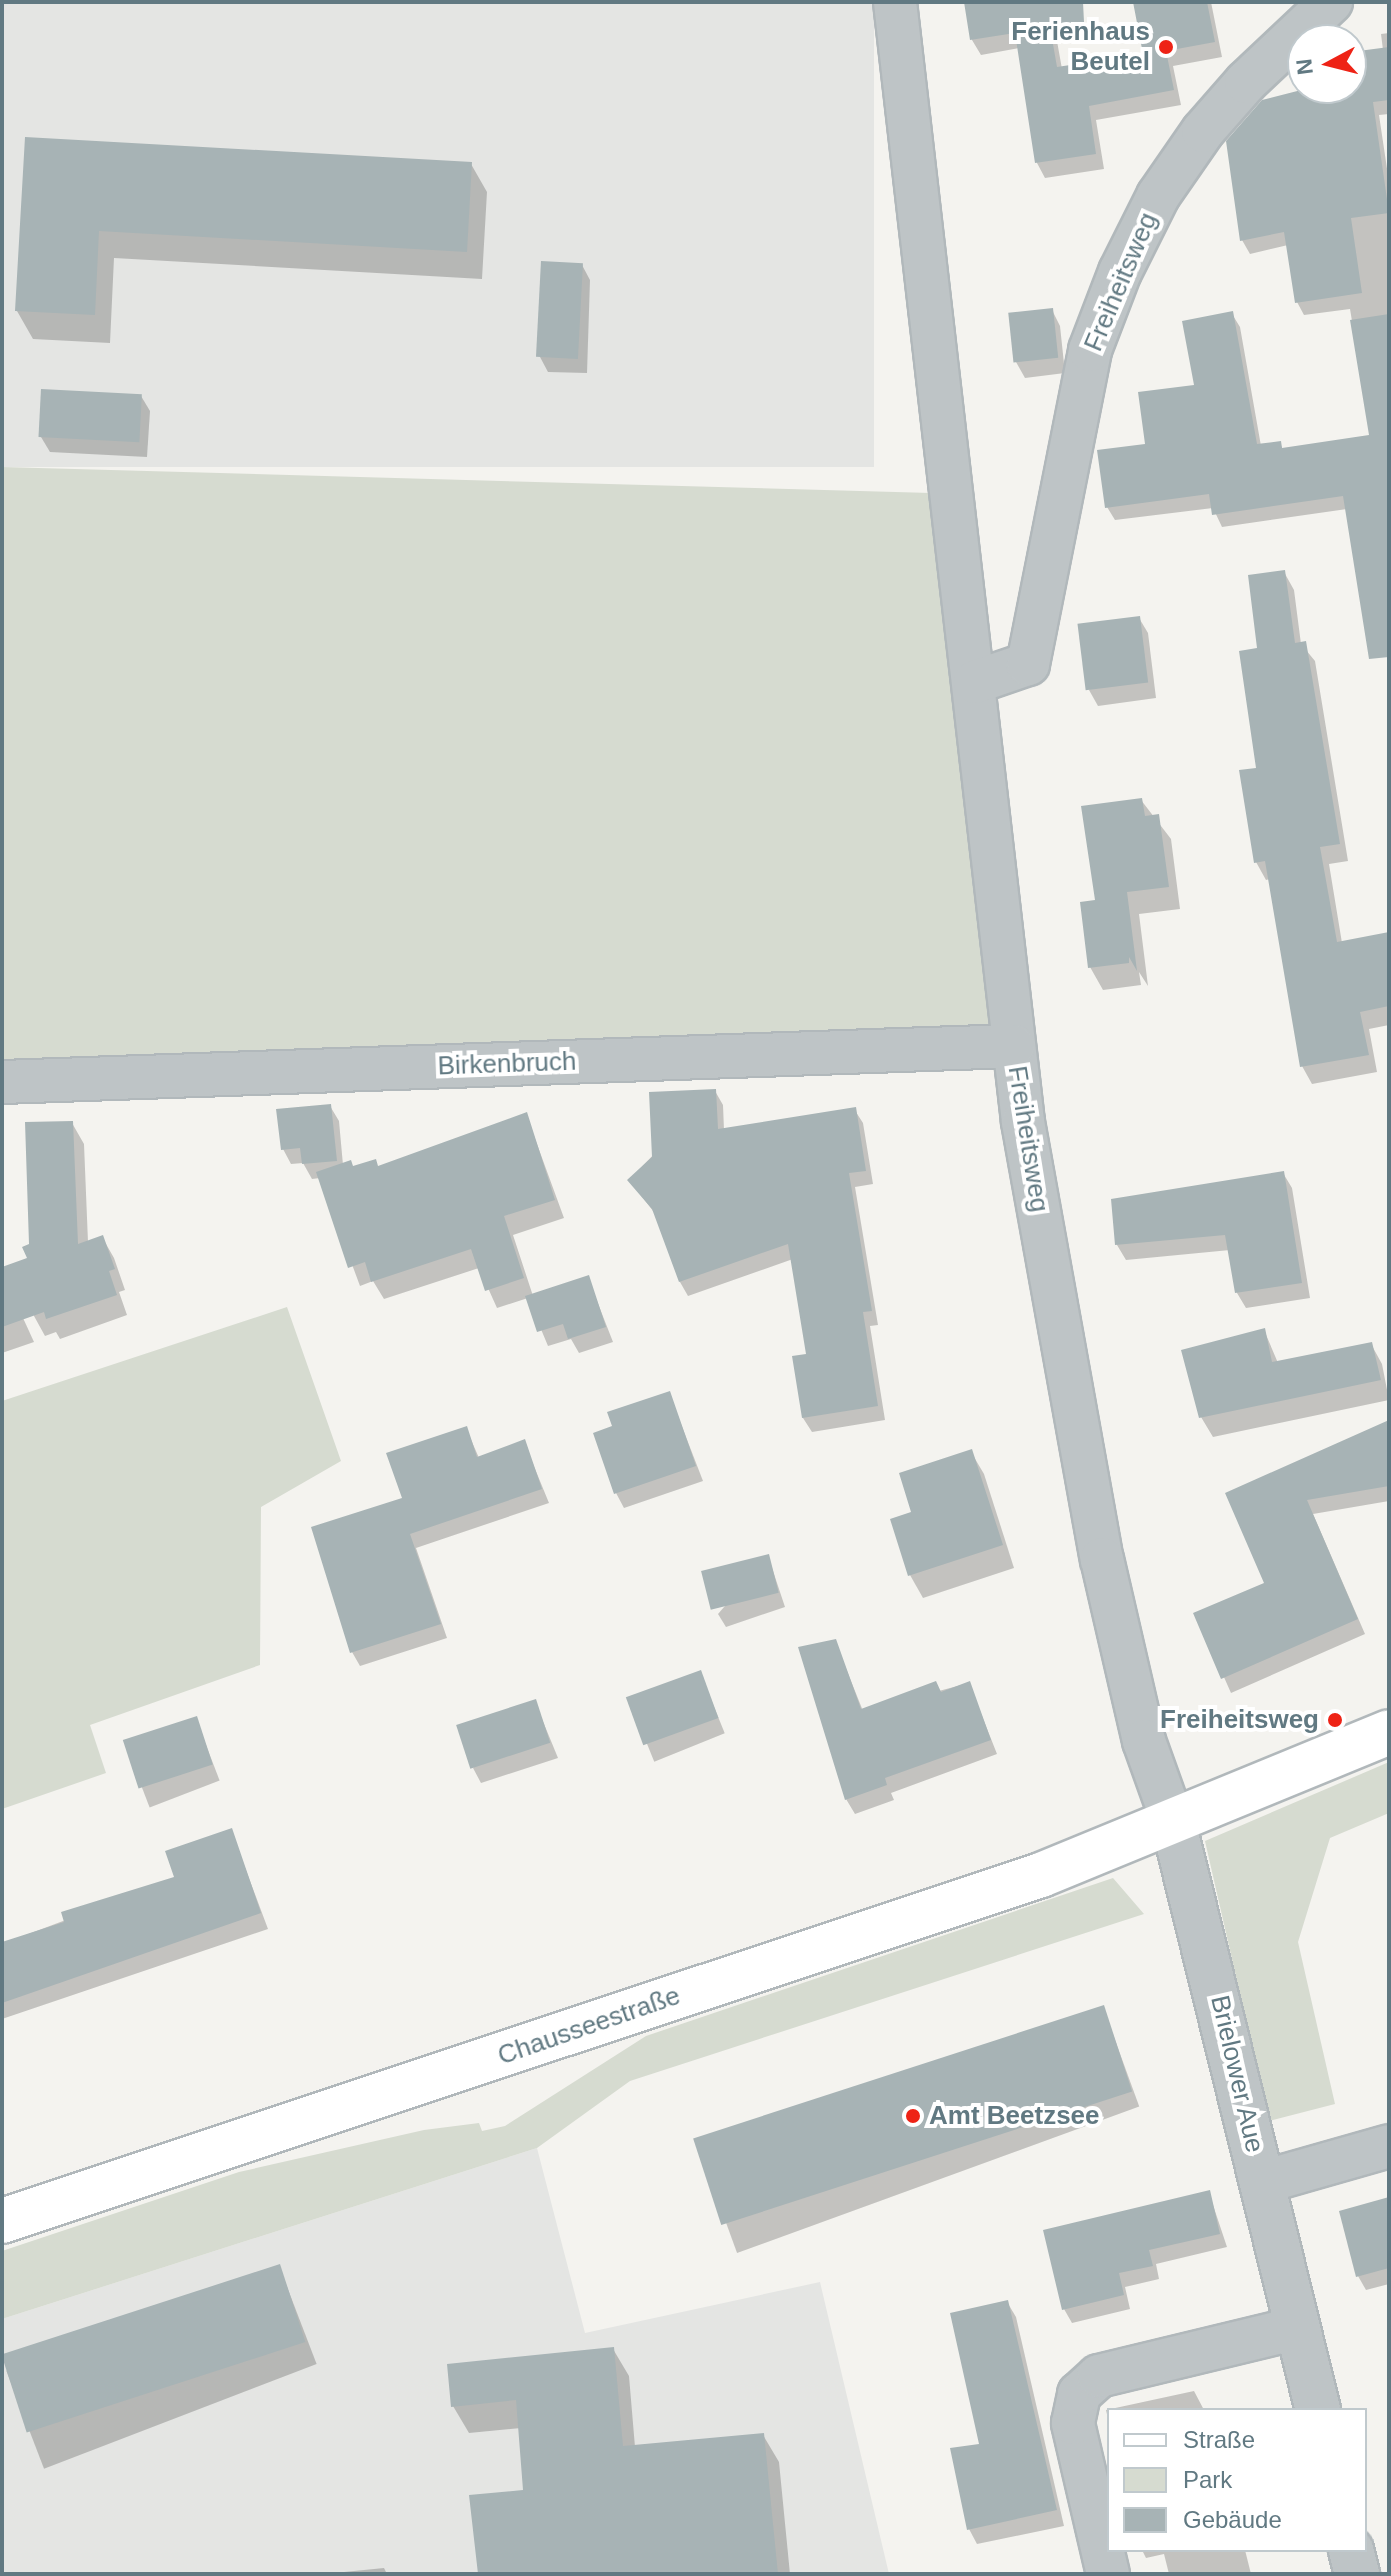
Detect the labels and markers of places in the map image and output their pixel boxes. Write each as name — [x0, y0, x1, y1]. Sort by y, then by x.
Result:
place label: Ferienhaus Beutel — [1011, 16, 1150, 78]
marker: Ferienhaus Beutel — [1157, 38, 1175, 56]
place label: Freiheitsweg — [1160, 1704, 1319, 1736]
marker: Freiheitsweg — [1326, 1711, 1344, 1729]
place label: Amt Beetzsee — [929, 2100, 1100, 2132]
marker: Amt Beetzsee — [904, 2107, 922, 2125]

